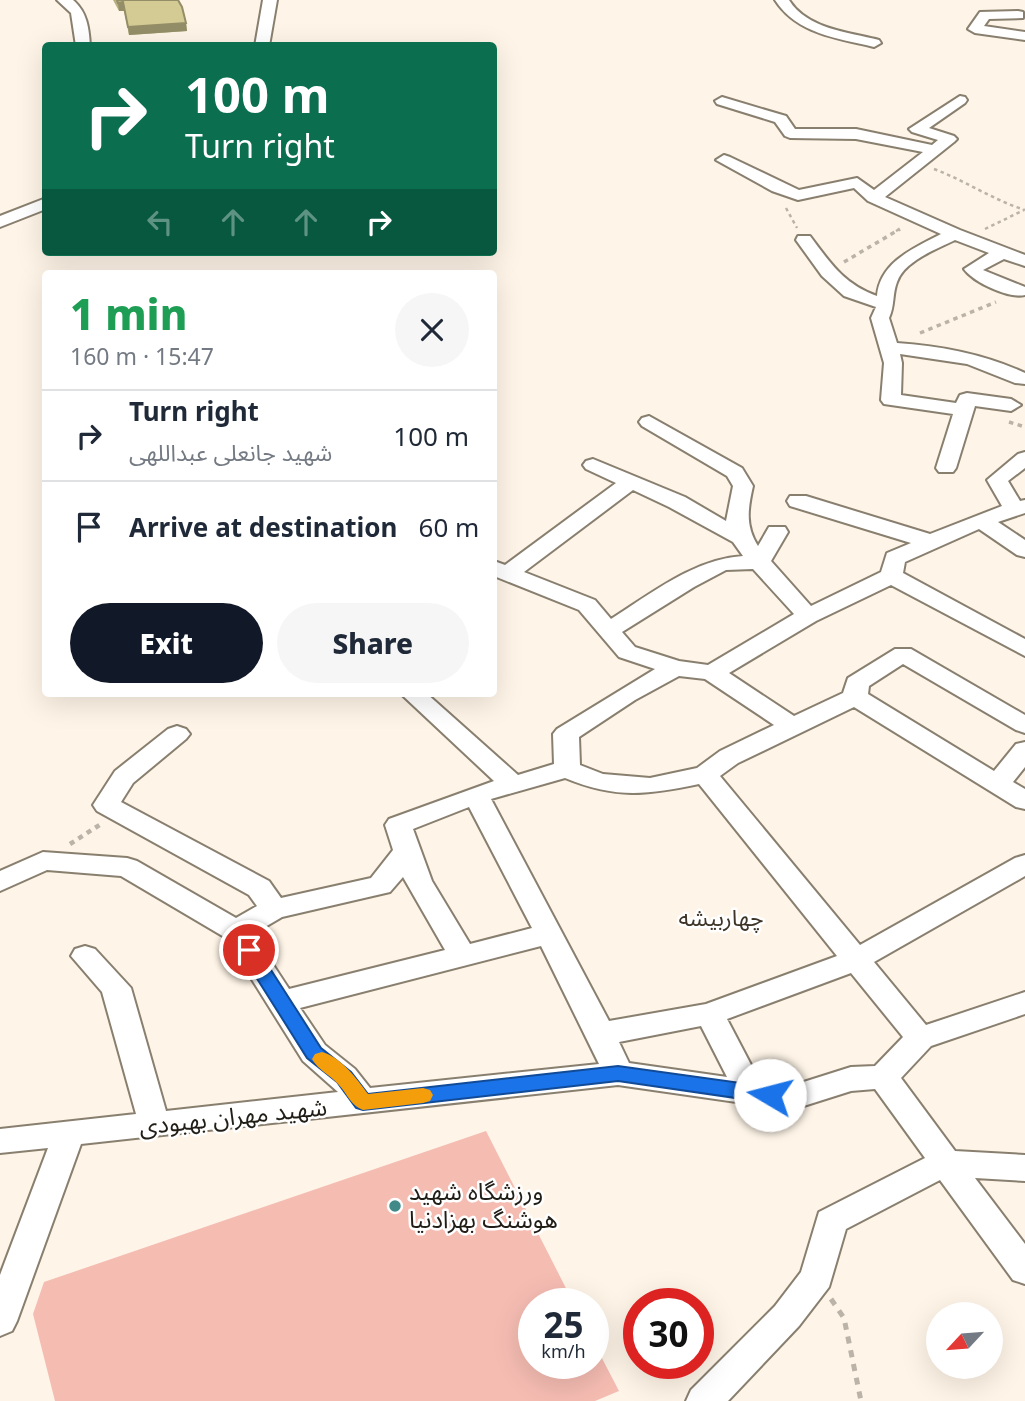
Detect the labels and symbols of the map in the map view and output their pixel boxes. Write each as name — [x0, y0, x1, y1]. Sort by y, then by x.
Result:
district label: چهاربیشه — [678, 901, 764, 933]
pin — [219, 920, 279, 980]
position arrow — [733, 1058, 807, 1132]
street label: شهید مهران بهبودی — [137, 1089, 328, 1142]
place label: ورزشگاه شهید هوشنگ بهزادنیا — [409, 1174, 558, 1235]
marker: ورزشگاه شهید هوشنگ بهزادنیا — [387, 1198, 403, 1214]
speed limit sign: 30 — [623, 1288, 714, 1379]
north arrow — [926, 1302, 1003, 1379]

